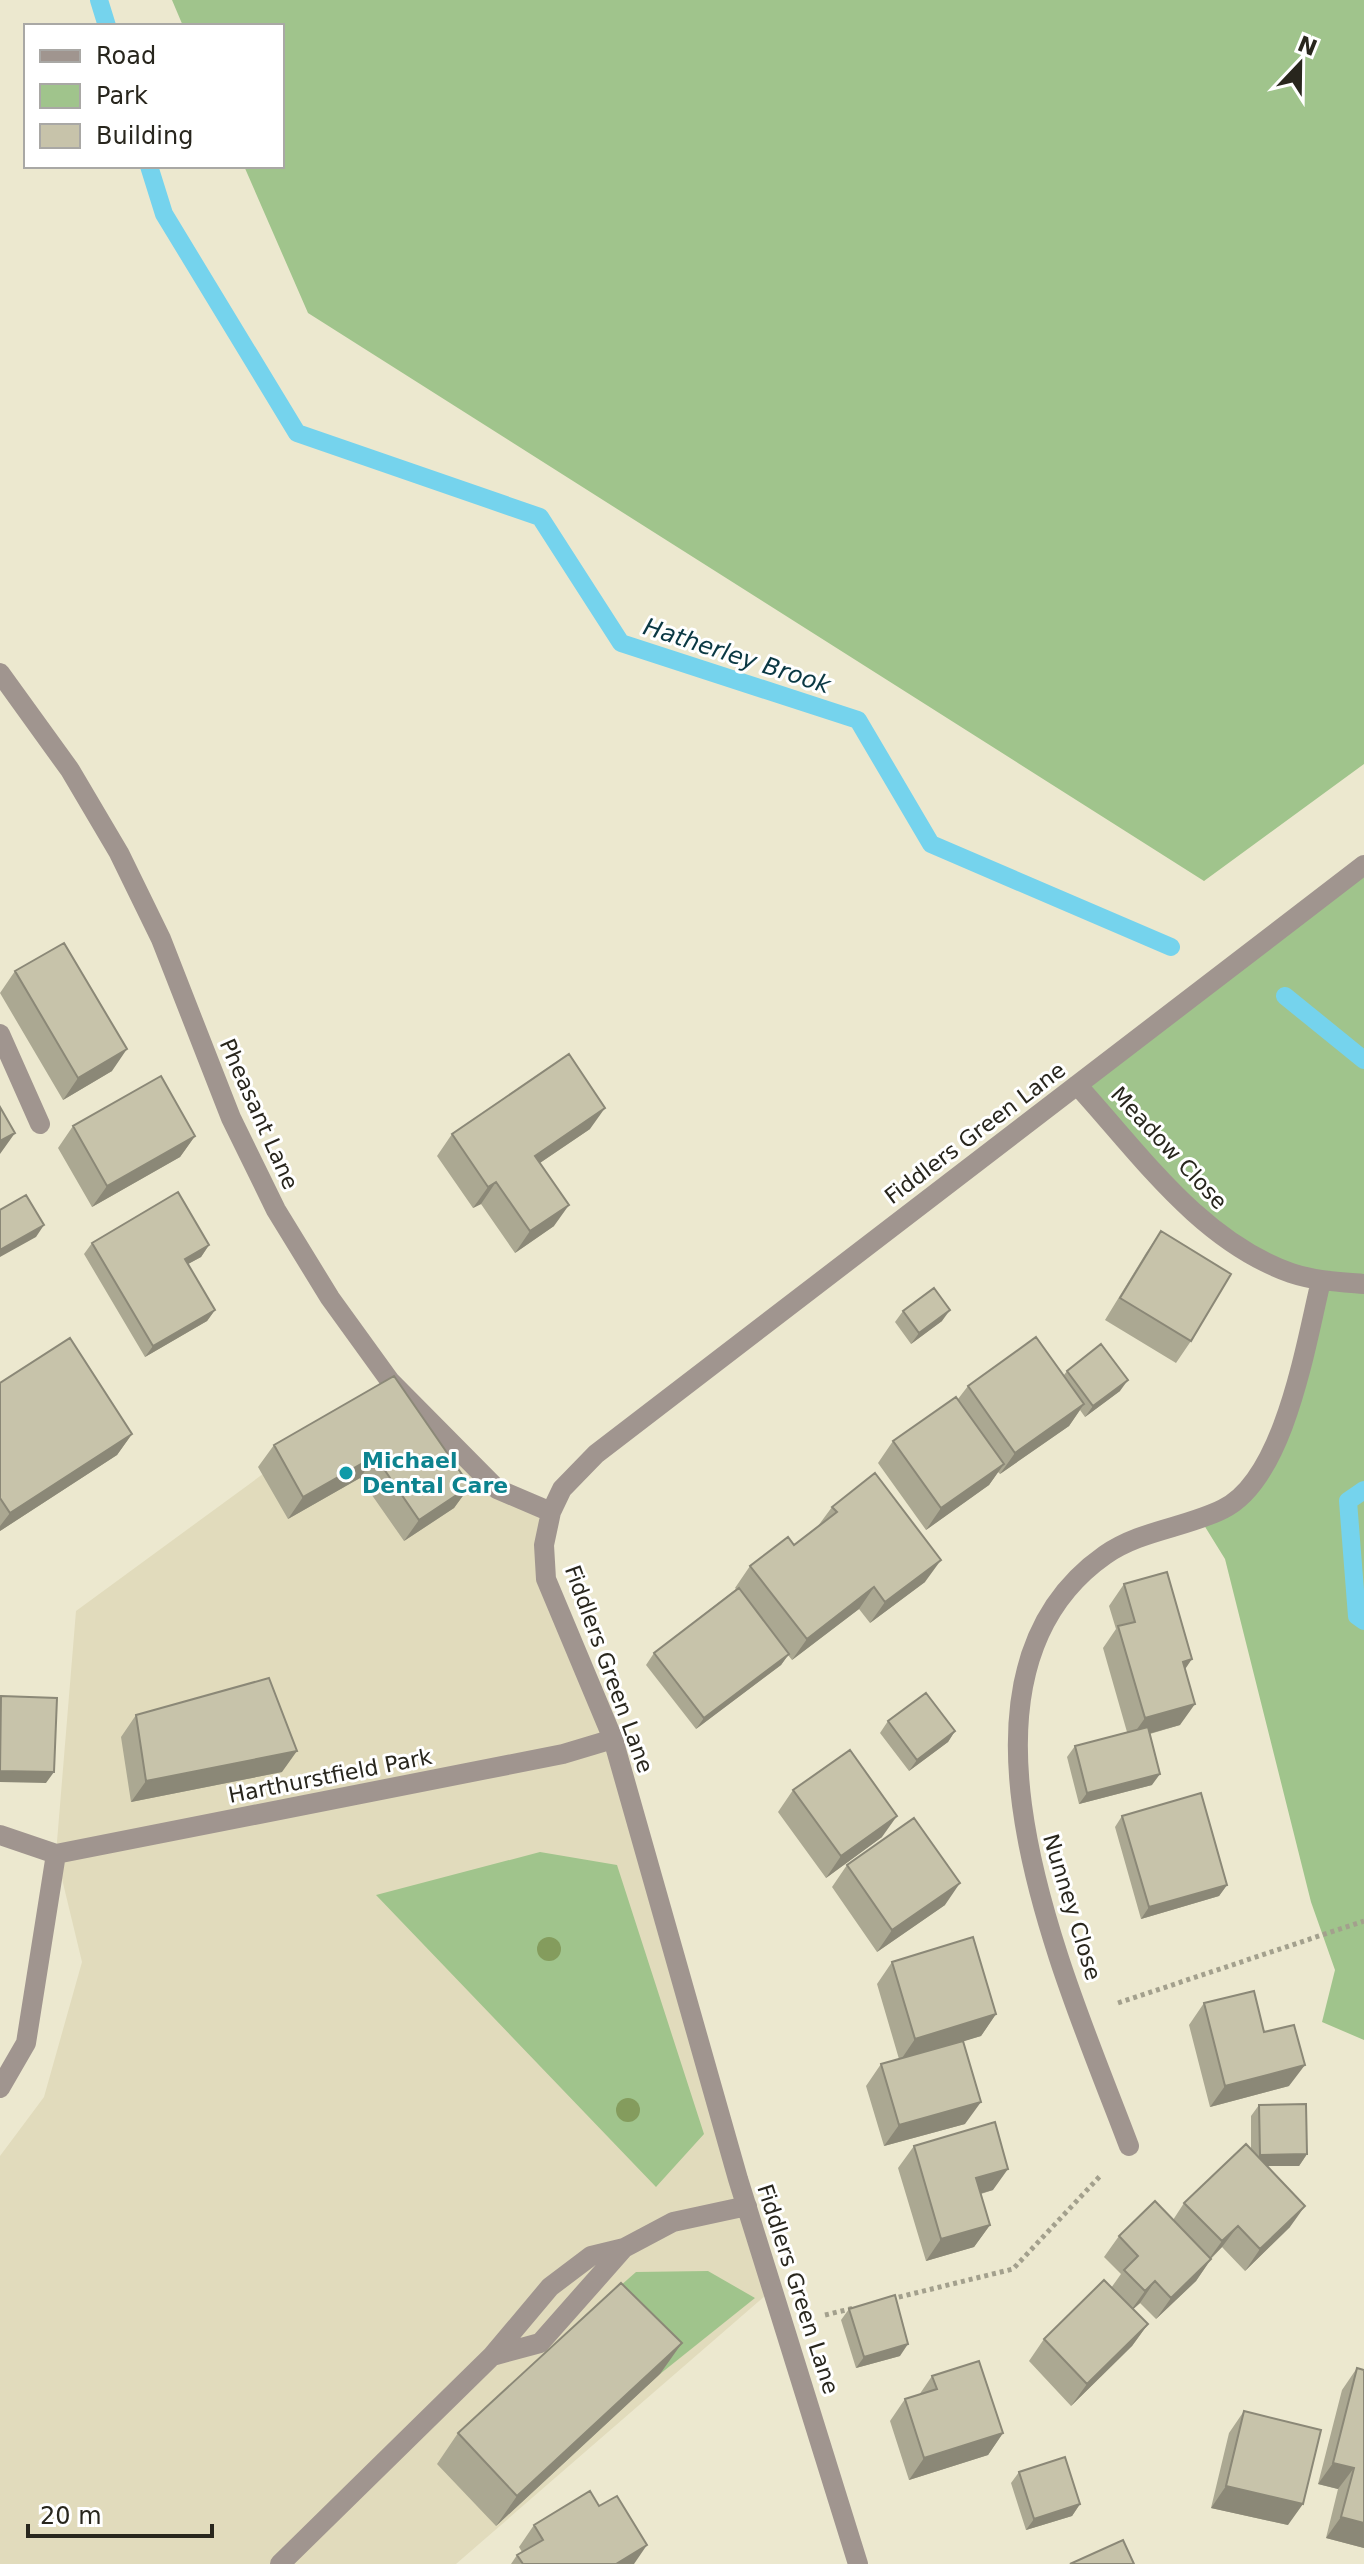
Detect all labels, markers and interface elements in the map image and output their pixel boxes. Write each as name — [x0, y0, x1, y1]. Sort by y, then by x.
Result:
legend — [24, 24, 284, 168]
north arrow — [1260, 24, 1340, 104]
text: N — [1294, 31, 1321, 61]
text: Road — [96, 42, 156, 70]
text: Park — [96, 82, 148, 110]
text: Building — [96, 122, 193, 150]
water label: Hatherley Brook — [640, 613, 835, 700]
street label: Pheasant Lane — [215, 1035, 303, 1193]
street label: Fiddlers Green Lane — [880, 1057, 1070, 1209]
street label: Meadow Close — [1106, 1082, 1232, 1214]
place label: Michael Dental Care — [362, 1448, 508, 1498]
marker: Michael Dental Care — [337, 1464, 355, 1482]
street label: Fiddlers Green Lane — [560, 1562, 658, 1776]
street label: Harthurstfield Park — [226, 1744, 434, 1808]
street label: Nunney Close — [1038, 1831, 1106, 1983]
street label: Fiddlers Green Lane — [752, 2181, 844, 2397]
scale bar — [28, 2488, 212, 2538]
text: 20 m — [40, 2502, 102, 2530]

